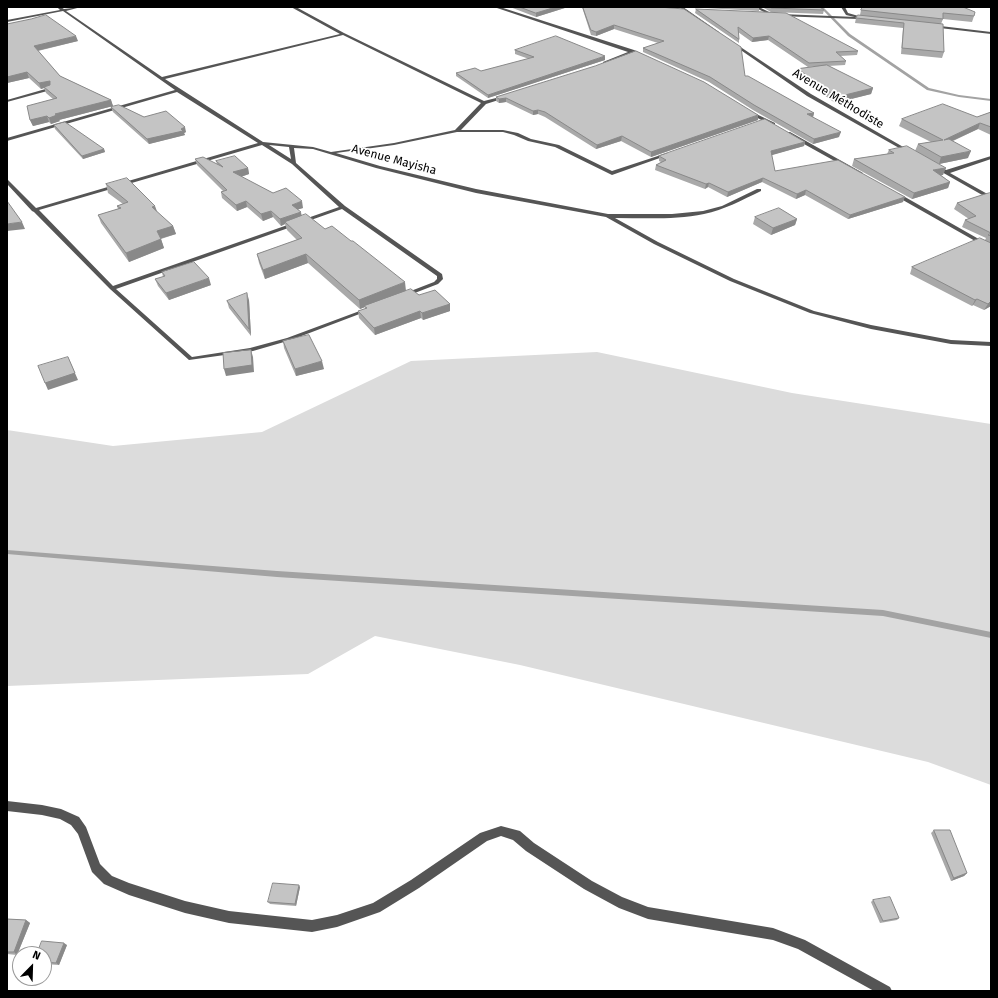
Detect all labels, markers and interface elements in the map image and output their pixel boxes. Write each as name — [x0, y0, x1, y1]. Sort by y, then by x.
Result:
street label: Avenue Méthodiste — [790, 66, 886, 132]
street label: Avenue Mayisha — [350, 142, 438, 178]
north arrow — [12, 946, 52, 986]
text: N — [31, 948, 42, 963]

